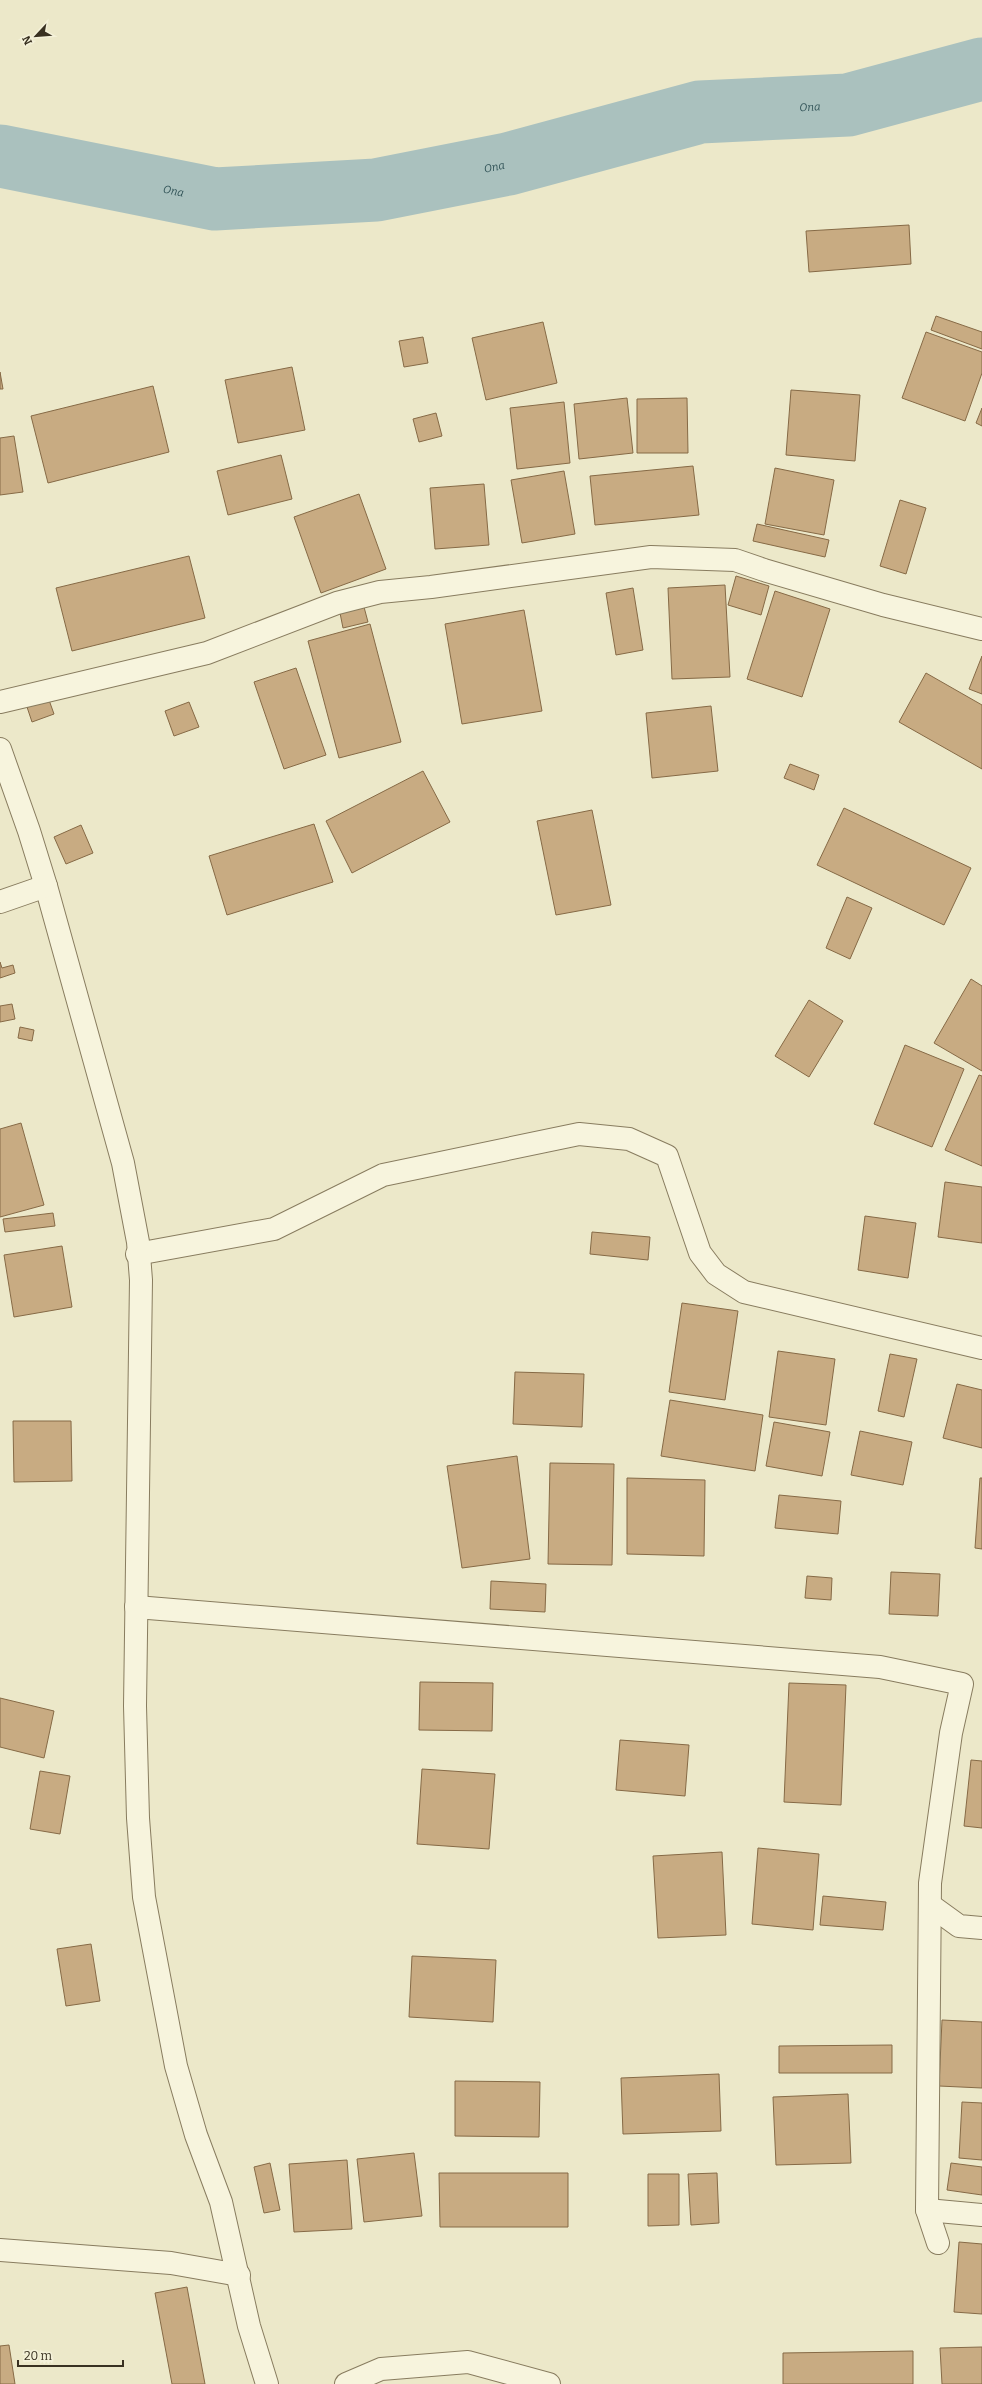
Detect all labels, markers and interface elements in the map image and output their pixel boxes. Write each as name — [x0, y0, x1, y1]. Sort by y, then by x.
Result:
north arrow — [16, 16, 56, 56]
text: N — [20, 33, 35, 47]
water label: Ona — [799, 100, 821, 114]
water label: Ona — [483, 158, 506, 175]
water label: Ona — [162, 182, 185, 199]
scale bar — [18, 2342, 123, 2368]
text: 20 m — [24, 2349, 53, 2363]

